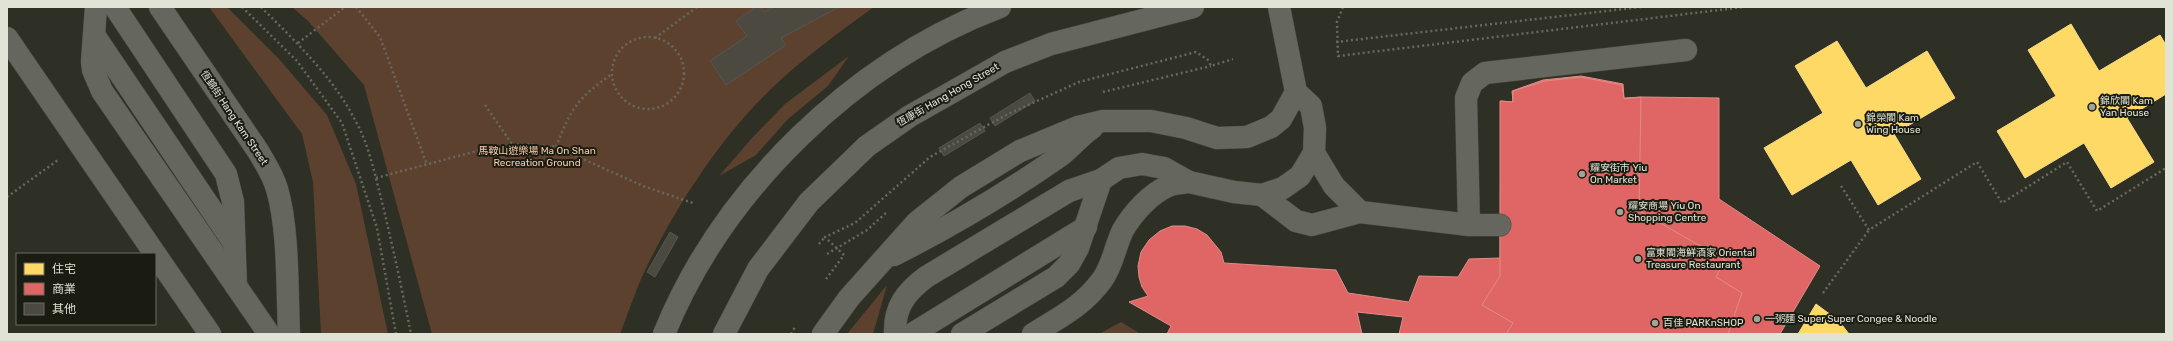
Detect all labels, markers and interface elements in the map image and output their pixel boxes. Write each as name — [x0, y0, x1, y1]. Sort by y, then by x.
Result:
street label: 恆康街 Hang Hong Street — [895, 61, 1001, 129]
street label: 恆錦街 Hang Kam Street — [198, 69, 270, 168]
place label: 錦欣閣 Kam Yan House — [2100, 95, 2153, 119]
marker: 錦欣閣 Kam Yan House — [2087, 102, 2097, 112]
place label: 錦榮閣 Kam Wing House — [1866, 112, 1921, 136]
marker: 錦榮閣 Kam Wing House — [1853, 119, 1863, 129]
park label: 馬鞍山遊樂場 Ma On Shan Recreation Ground — [478, 145, 596, 169]
place label: 耀安街市 Yiu On Market — [1590, 162, 1647, 186]
marker: 耀安街市 Yiu On Market — [1577, 169, 1587, 179]
place label: 耀安商場 Yiu On Shopping Centre — [1628, 200, 1707, 224]
marker: 耀安商場 Yiu On Shopping Centre — [1615, 207, 1625, 217]
place label: 富東閣海鮮酒家 Oriental Treasure Restaurant — [1646, 247, 1755, 271]
legend — [16, 253, 156, 325]
marker: 富東閣海鮮酒家 Oriental Treasure Restaurant — [1633, 254, 1643, 264]
text: 住宅 — [52, 262, 76, 276]
text: 商業 — [52, 282, 76, 296]
text: 其他 — [52, 302, 76, 316]
place label: 一粥麵 Super Super Congee & Noodle — [1765, 313, 1937, 325]
marker: 一粥麵 Super Super Congee & Noodle — [1752, 314, 1762, 324]
place label: 百佳 PARKnSHOP — [1663, 317, 1744, 329]
marker: 百佳 PARKnSHOP — [1650, 318, 1660, 328]

